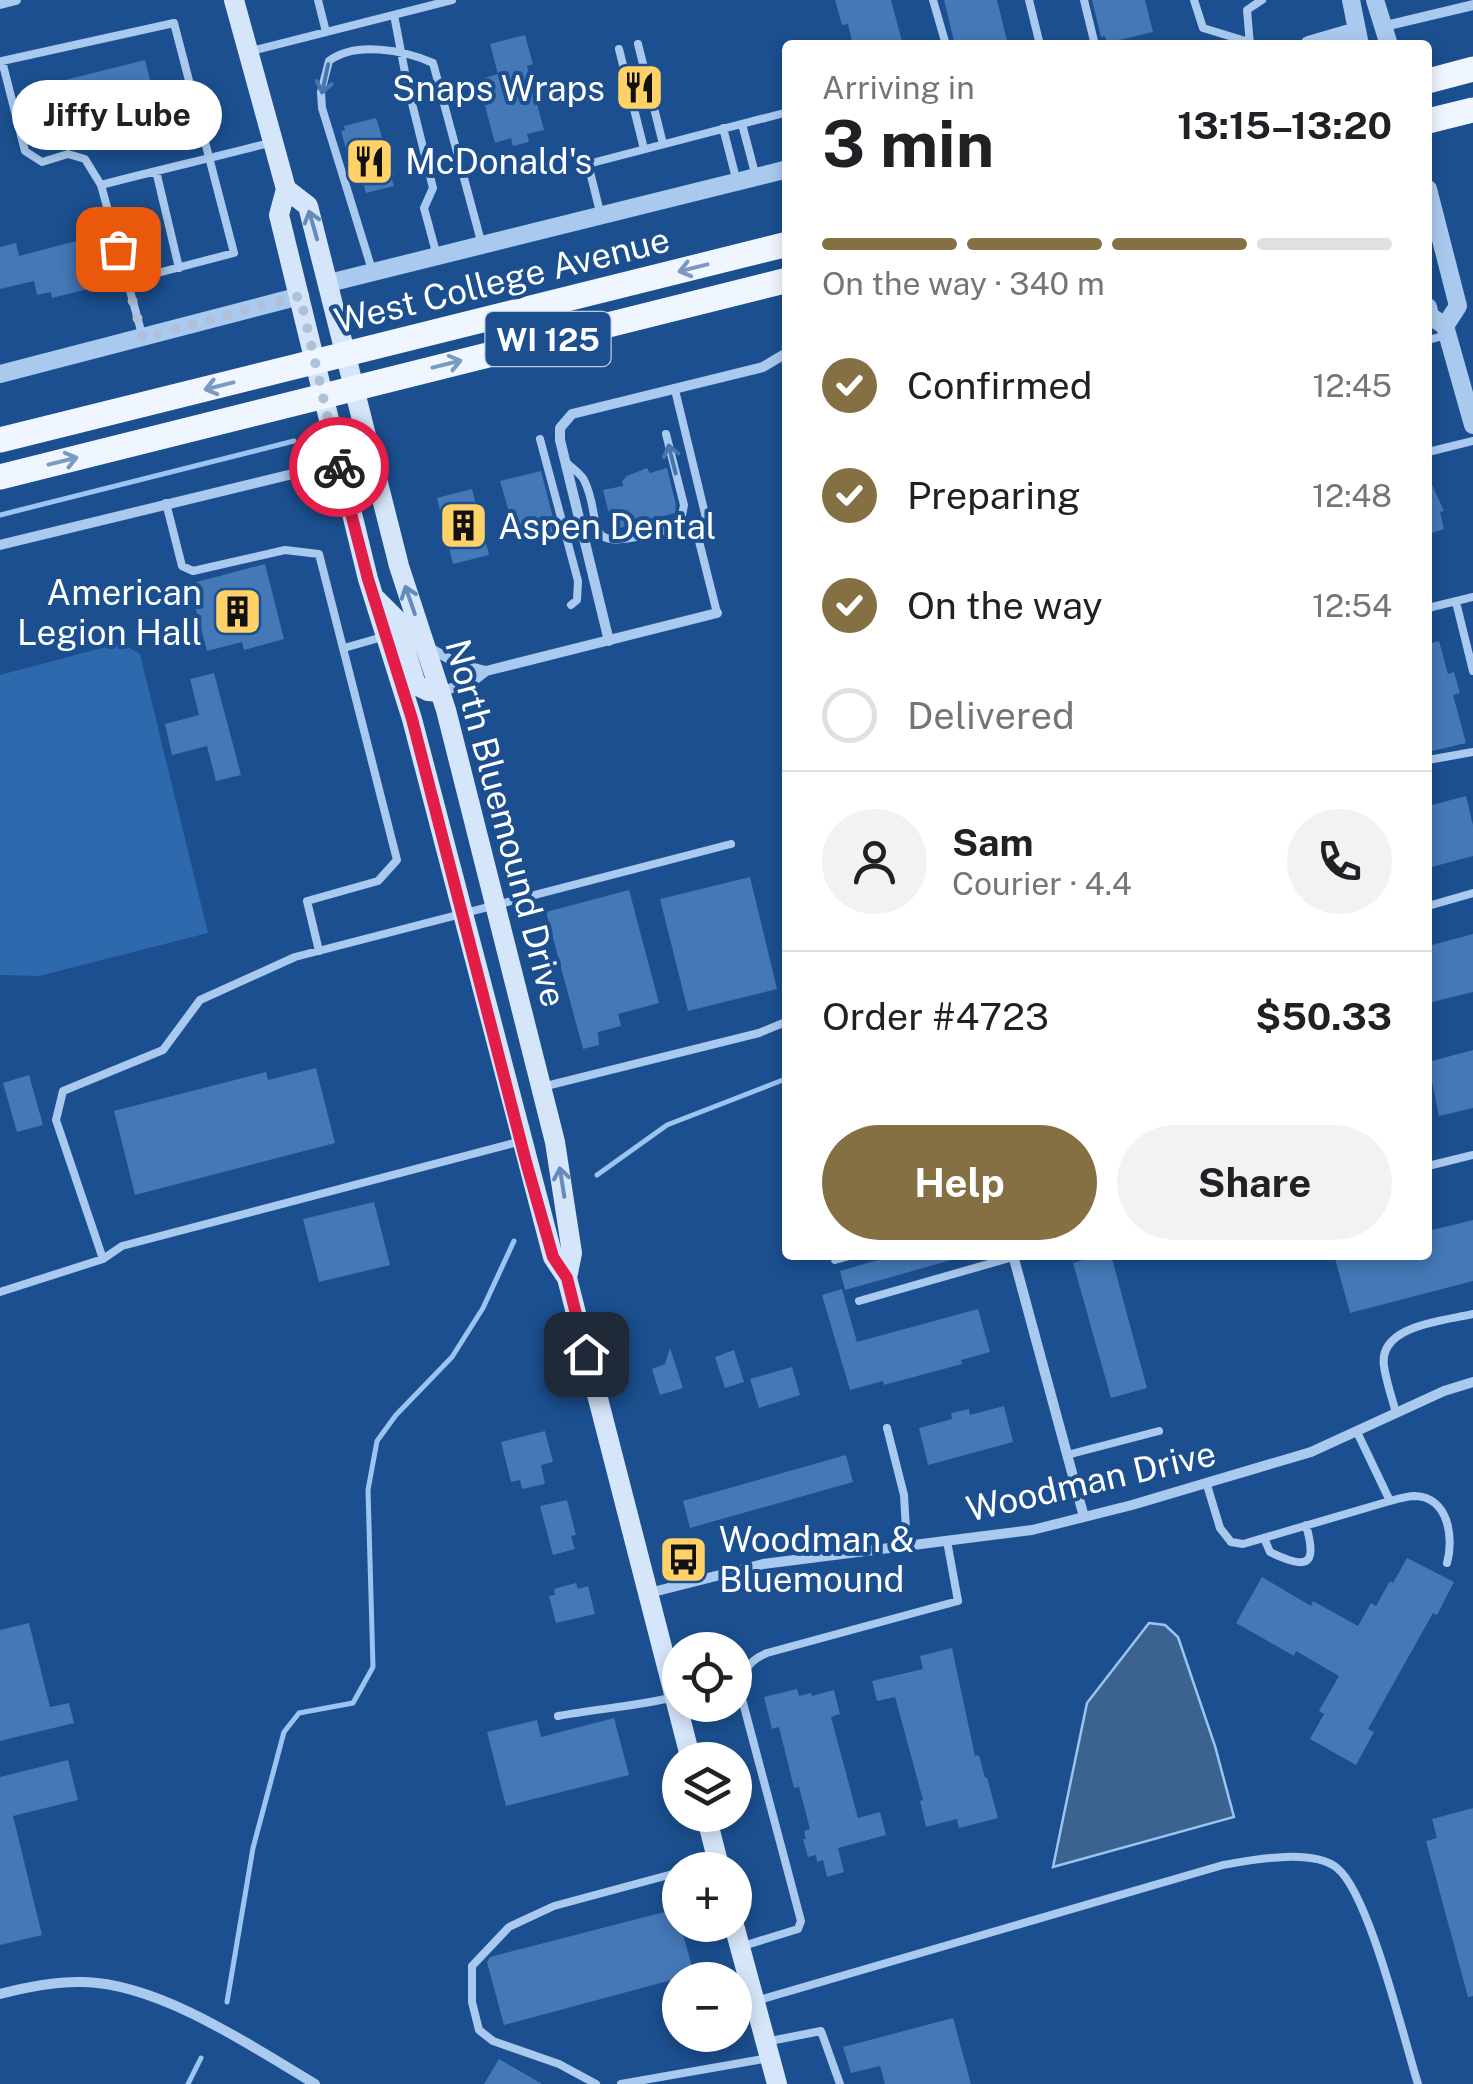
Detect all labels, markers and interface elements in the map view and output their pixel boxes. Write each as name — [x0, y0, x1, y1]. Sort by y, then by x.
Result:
one-way arrow — [314, 62, 333, 94]
restaurant icon: Snaps Wraps — [614, 62, 666, 114]
place label: Snaps Wraps — [392, 68, 605, 109]
text: Arriving in — [822, 69, 975, 106]
callout: Jiffy Lube — [13, 79, 223, 149]
text: Jiffy Lube — [43, 96, 191, 133]
text: 13:15–13:20 — [1177, 103, 1392, 148]
text: 3 min — [822, 105, 994, 182]
restaurant icon: McDonald's — [344, 135, 396, 187]
place label: McDonald's — [405, 141, 592, 182]
pin — [76, 207, 161, 292]
one-way arrow — [303, 210, 321, 241]
street label: West College Avenue — [330, 219, 674, 341]
icon: bag — [91, 222, 146, 277]
one-way arrow — [678, 260, 710, 278]
text: On the way · 340 m — [822, 265, 1105, 302]
road number: WI 125 — [486, 312, 610, 366]
one-way arrow — [431, 354, 462, 373]
icon: check — [822, 358, 877, 413]
text: Confirmed — [907, 363, 1092, 408]
text: 12:45 — [1313, 367, 1392, 404]
one-way arrow — [204, 378, 236, 396]
courier — [289, 417, 389, 517]
icon: bike — [312, 440, 367, 495]
one-way arrow — [662, 444, 681, 475]
one-way arrow — [47, 450, 78, 469]
icon: check — [822, 468, 877, 523]
text: Preparing — [907, 473, 1081, 518]
text: 12:48 — [1312, 477, 1392, 514]
building icon: Aspen Dental — [437, 500, 489, 552]
place label: Aspen Dental — [498, 506, 716, 547]
place label: American Legion Hall — [17, 572, 202, 653]
icon: check — [822, 578, 877, 633]
text: On the way — [907, 583, 1103, 628]
one-way arrow — [400, 585, 418, 616]
building icon: American Legion Hall — [211, 586, 263, 638]
text: 12:54 — [1312, 587, 1392, 624]
street label: North Bluemound Drive — [437, 635, 575, 1011]
text: Delivered — [907, 693, 1075, 738]
button: person — [822, 809, 927, 914]
button: phone — [1287, 809, 1392, 914]
text: Sam — [952, 820, 1034, 865]
text: Courier · 4.4 — [952, 865, 1132, 902]
text: Order #4723 — [822, 994, 1049, 1039]
text: $50.33 — [1255, 994, 1392, 1039]
button: Help — [822, 1125, 1097, 1240]
button: Share — [1117, 1125, 1392, 1240]
one-way arrow — [552, 1167, 570, 1199]
pin — [544, 1312, 629, 1397]
icon: home — [559, 1327, 614, 1382]
street label: Woodman Drive — [962, 1432, 1220, 1530]
place label: Woodman & Bluemound — [719, 1519, 915, 1600]
bus stop icon: Woodman & Bluemound — [658, 1533, 710, 1585]
map controls — [662, 1632, 752, 2052]
button: locate — [662, 1632, 752, 1722]
button: layers — [662, 1742, 752, 1832]
button: + — [662, 1852, 752, 1942]
button: − — [662, 1962, 752, 2052]

